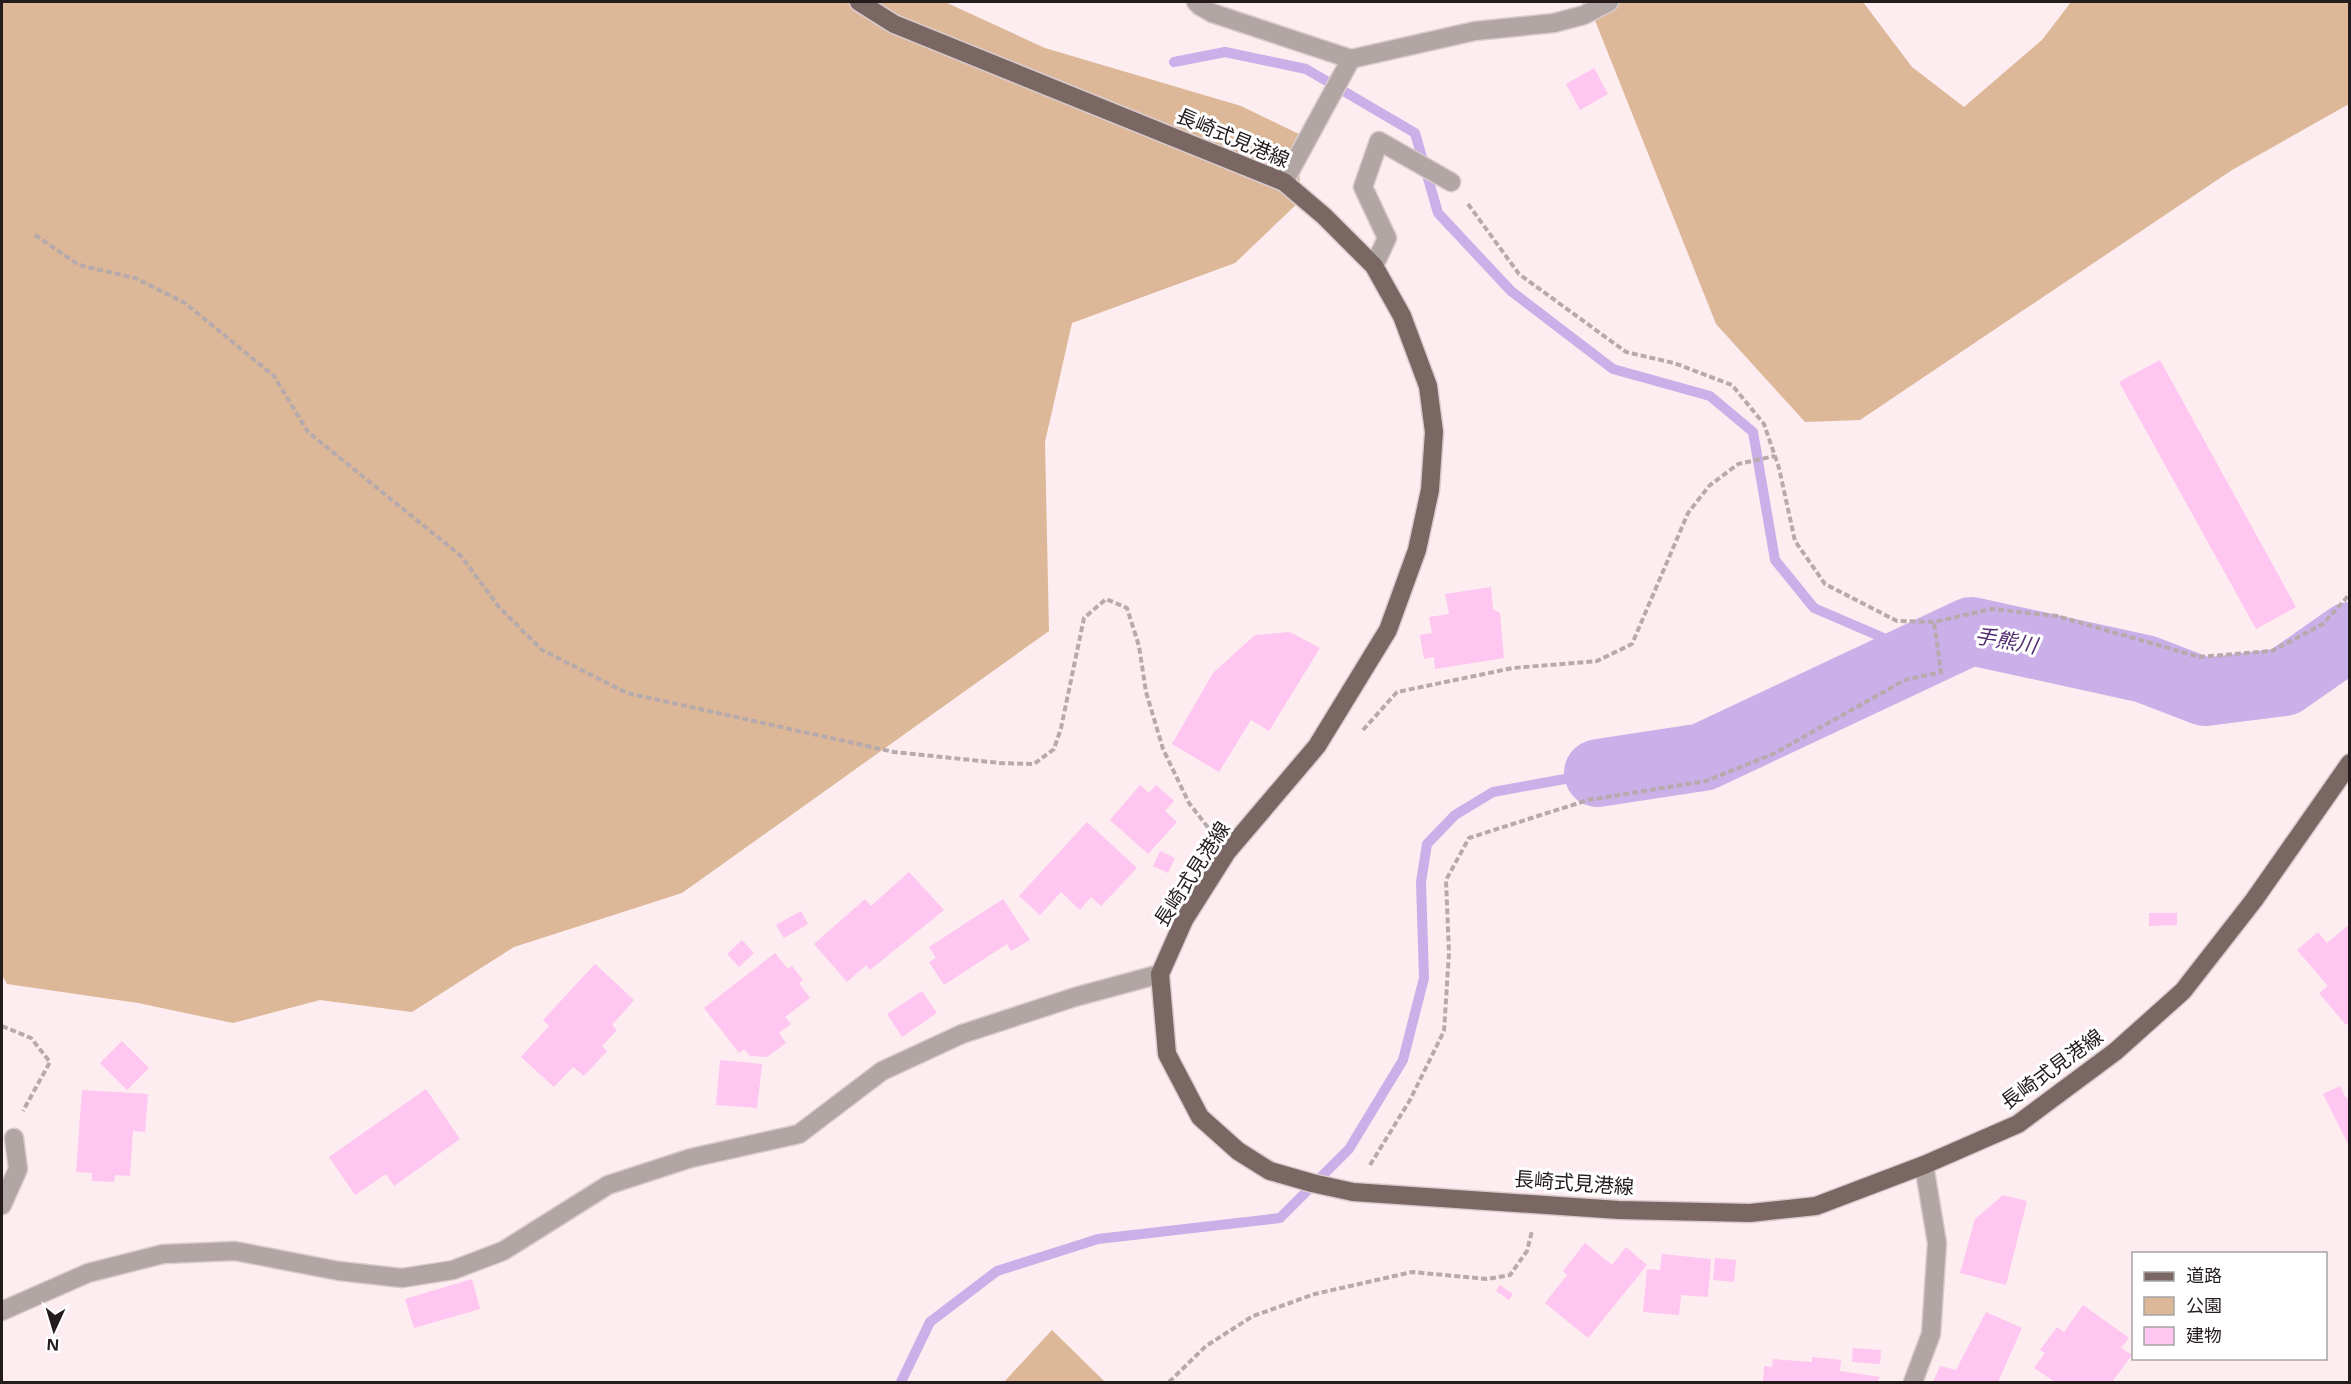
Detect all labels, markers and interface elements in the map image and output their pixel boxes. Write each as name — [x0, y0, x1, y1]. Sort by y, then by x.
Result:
street label: 長崎式見港線 — [1173, 102, 1294, 173]
water label: 手熊川 — [1973, 621, 2042, 660]
street label: 長崎式見港線 — [1148, 816, 1236, 931]
street label: 長崎式見港線 — [1995, 1022, 2108, 1115]
street label: 長崎式見港線 — [1513, 1165, 1635, 1200]
legend — [2132, 1252, 2327, 1360]
text: 道路 — [2186, 1263, 2222, 1287]
text: 公園 — [2186, 1293, 2222, 1317]
north arrow — [24, 1300, 84, 1360]
text: 建物 — [2186, 1323, 2222, 1347]
text: N — [46, 1334, 60, 1356]

